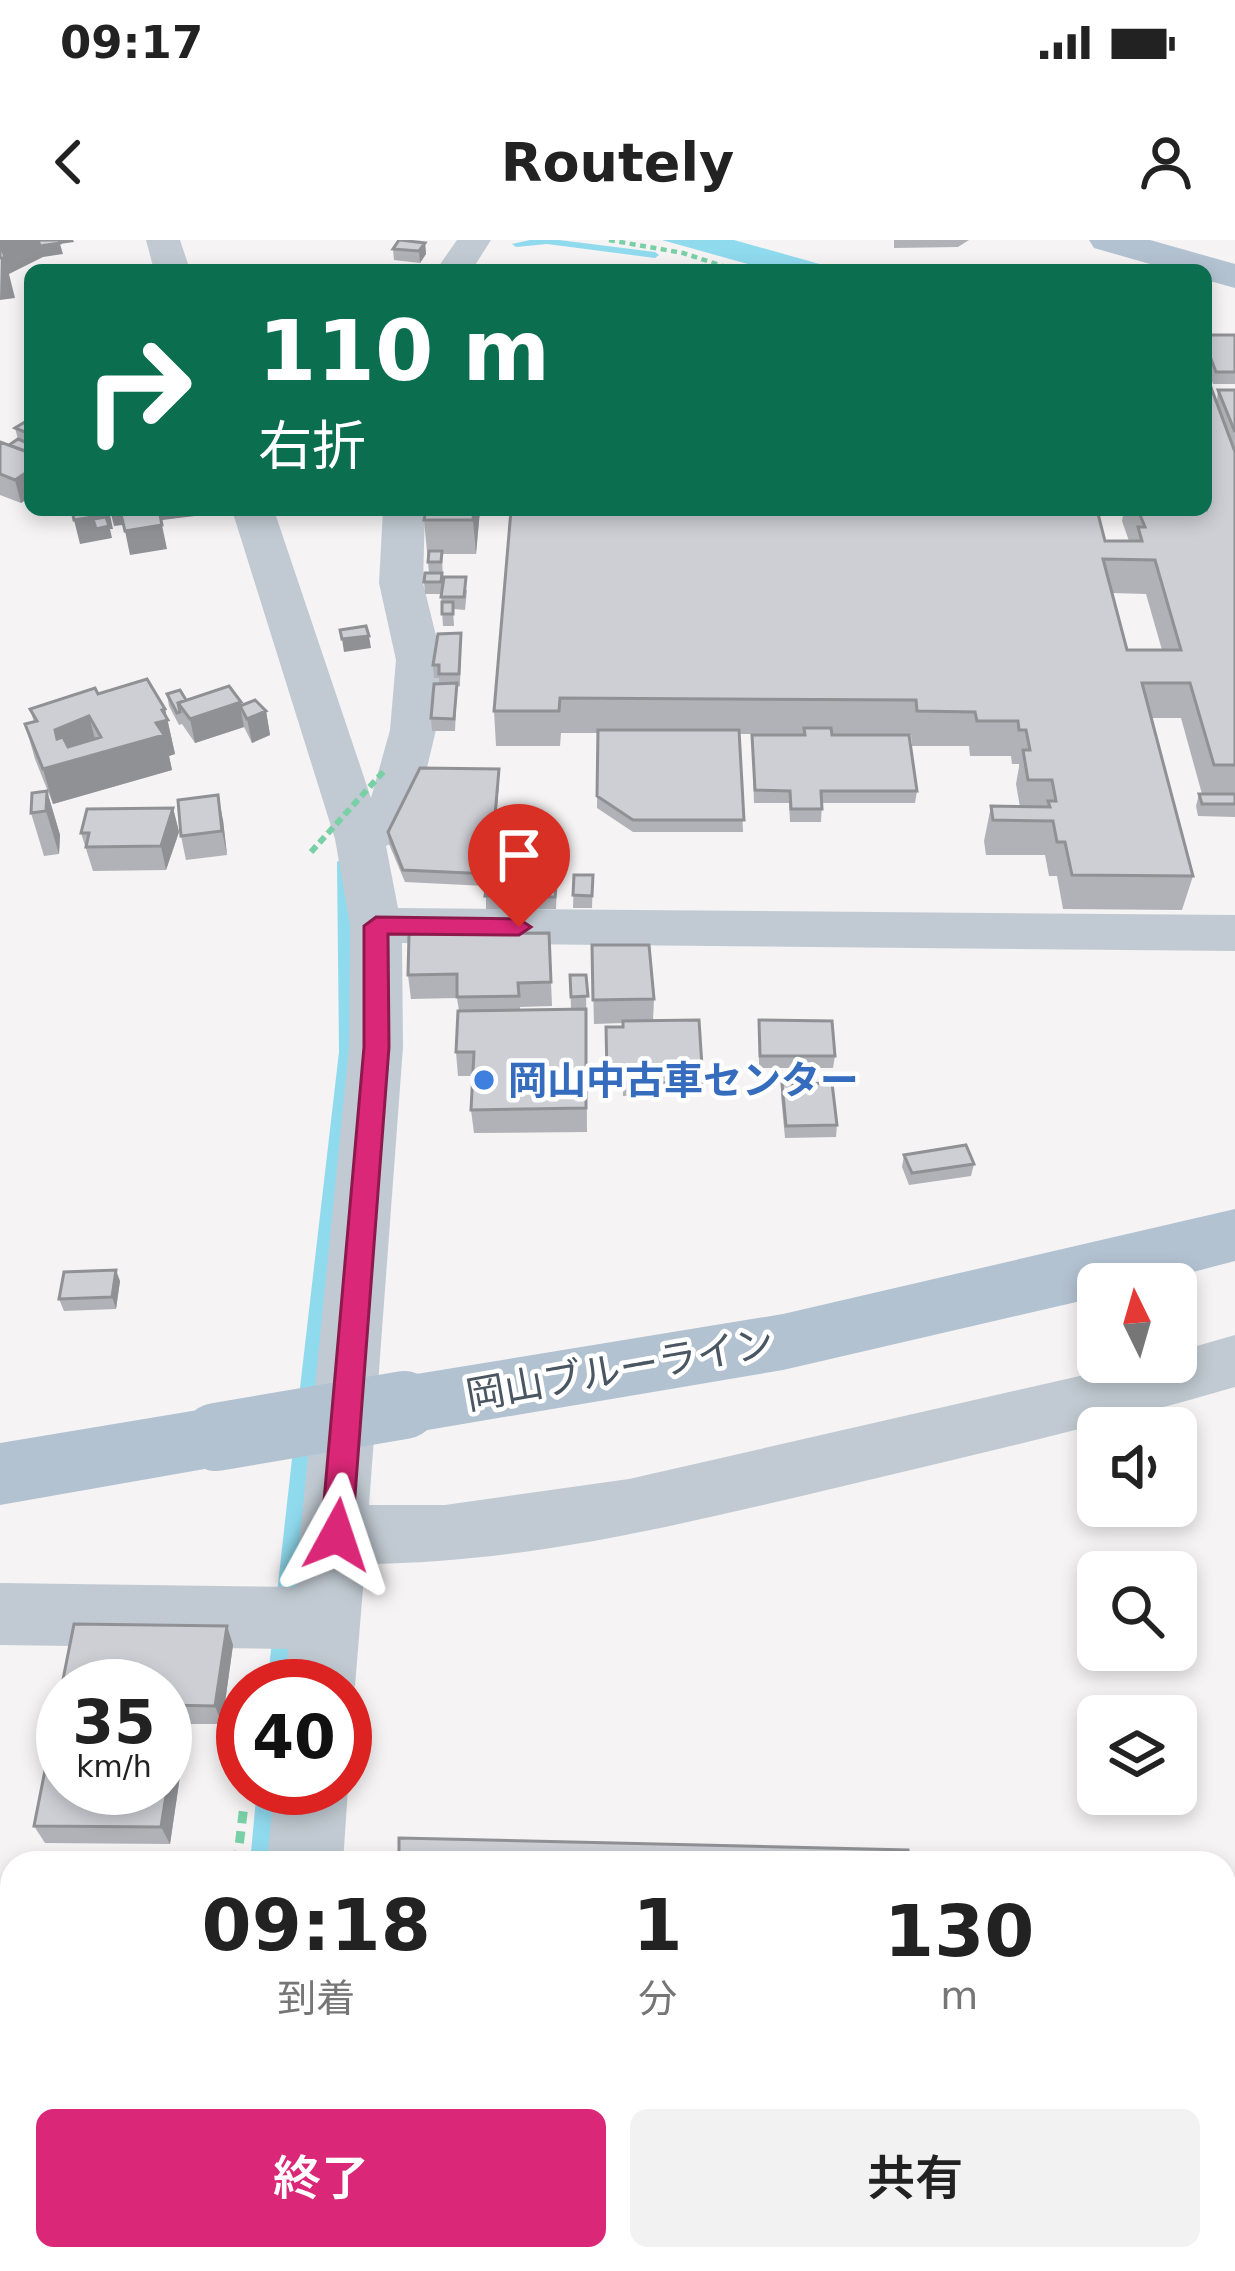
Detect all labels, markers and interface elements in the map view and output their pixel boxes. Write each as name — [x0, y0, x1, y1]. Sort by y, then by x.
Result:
text: 09:17 — [60, 16, 203, 69]
icon: back — [36, 129, 102, 195]
icon: person — [1133, 129, 1199, 195]
text: Routely — [501, 131, 734, 194]
text: 110 m — [258, 302, 550, 400]
icon: right — [60, 312, 216, 468]
text: 右折 — [258, 415, 366, 478]
pin — [468, 804, 570, 927]
icon: arrive — [486, 822, 552, 888]
place label: 岡山中古車センター — [508, 1058, 859, 1103]
marker: 岡山中古車センター — [471, 1067, 497, 1093]
north arrow — [1077, 1263, 1197, 1383]
map controls — [1077, 1263, 1197, 1815]
street label: 岡山ブルーライン — [462, 1320, 778, 1418]
button: sound — [1077, 1407, 1197, 1527]
position arrow — [274, 1472, 400, 1598]
button: search — [1077, 1551, 1197, 1671]
speed limit sign: 40 — [216, 1659, 372, 1815]
text: 35 — [72, 1687, 156, 1757]
button: layers — [1077, 1695, 1197, 1815]
text: km/h — [76, 1749, 152, 1784]
text: 09:18 — [202, 1883, 431, 1967]
text: 1 — [632, 1883, 682, 1967]
text: 130 — [884, 1889, 1034, 1973]
text: m — [940, 1973, 978, 2018]
text: 到着 — [277, 1976, 355, 2021]
text: 分 — [638, 1976, 677, 2021]
button: 終了 — [36, 2109, 606, 2247]
button: 共有 — [630, 2109, 1200, 2247]

